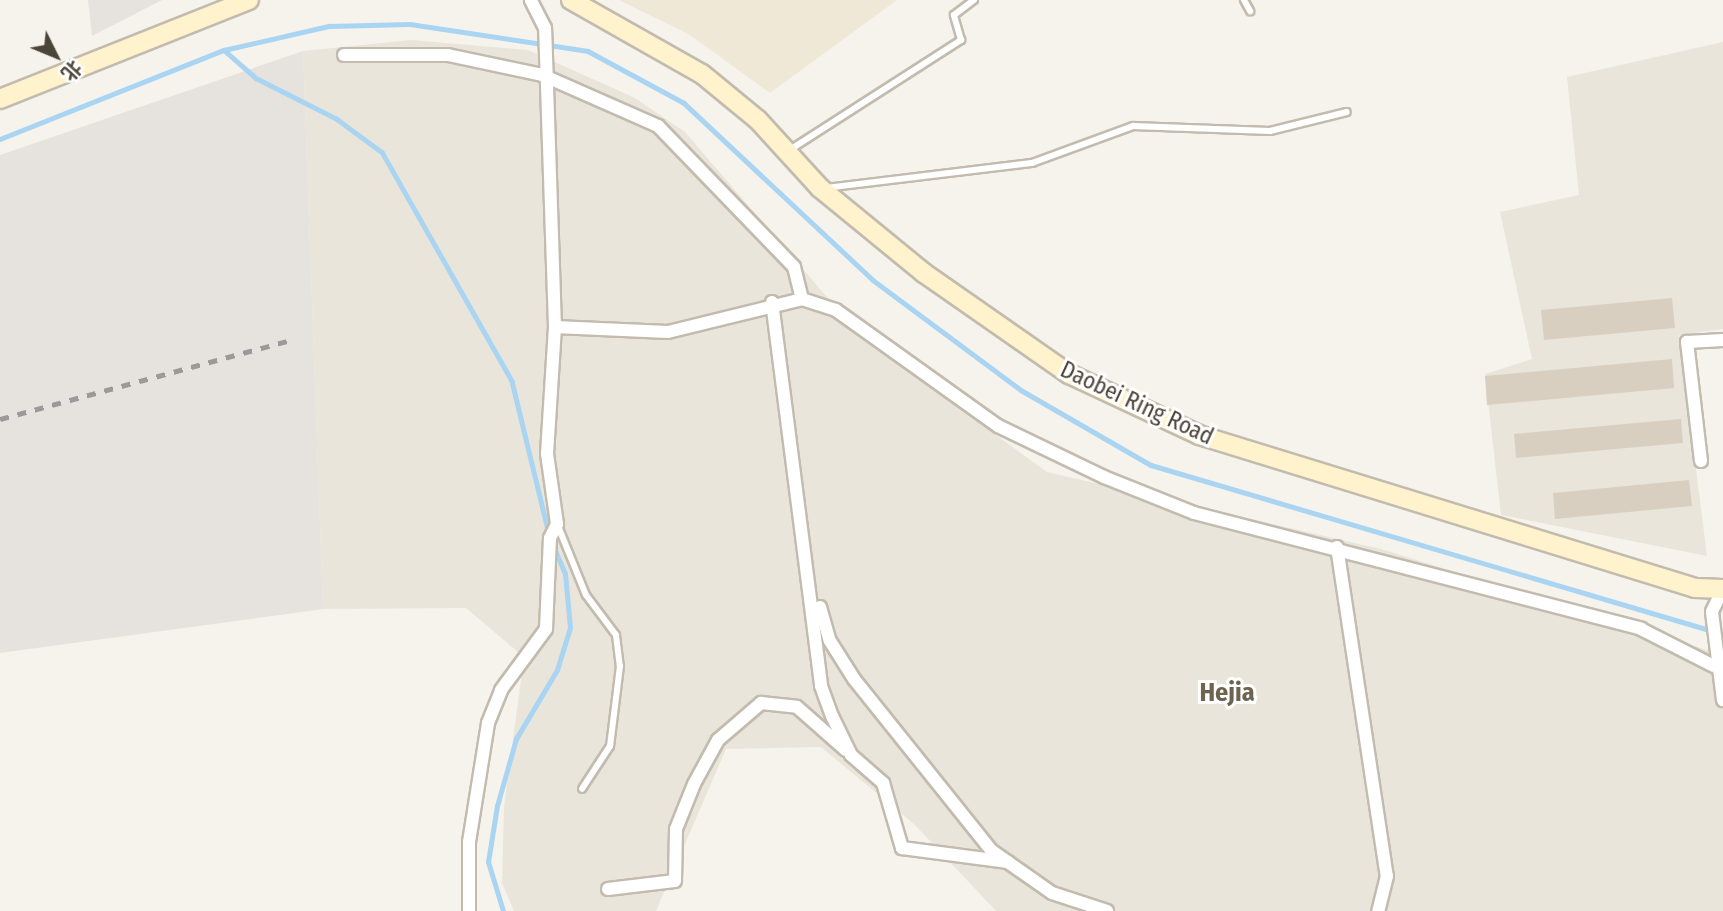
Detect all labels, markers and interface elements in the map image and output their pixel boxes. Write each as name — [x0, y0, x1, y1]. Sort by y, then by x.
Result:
north arrow — [21, 21, 91, 91]
text: 北 — [57, 56, 87, 85]
street label: Daobei Ring Road — [1056, 355, 1218, 451]
district label: Hejia — [1199, 677, 1255, 709]

